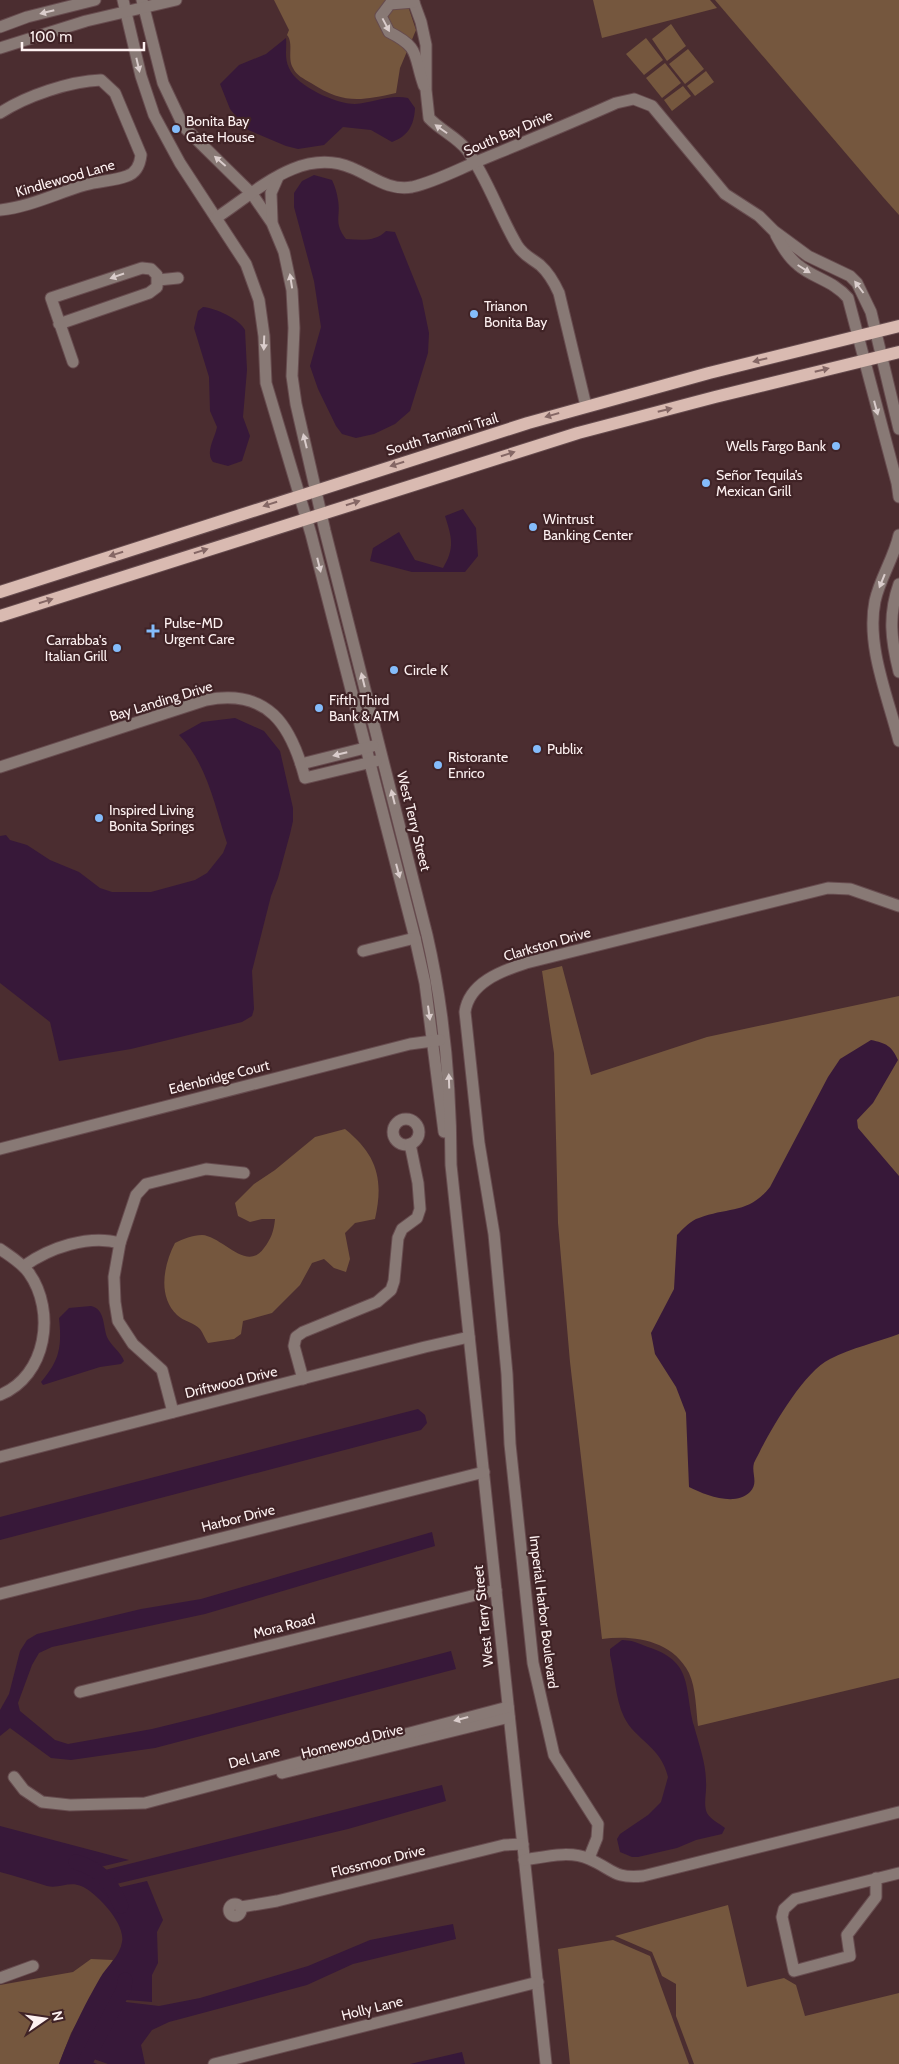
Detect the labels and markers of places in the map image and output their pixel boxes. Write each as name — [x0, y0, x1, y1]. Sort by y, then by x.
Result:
place label: Bonita Bay Gate House — [186, 112, 255, 146]
marker: Bonita Bay Gate House — [170, 123, 182, 135]
place label: Trianon Bonita Bay — [484, 297, 547, 331]
marker: Trianon Bonita Bay — [468, 308, 480, 320]
place label: Wells Fargo Bank — [726, 437, 827, 455]
marker: Wells Fargo Bank — [830, 440, 842, 452]
place label: Señor Tequila’s Mexican Grill — [716, 466, 803, 500]
marker: Señor Tequila’s Mexican Grill — [700, 477, 712, 489]
place label: Wintrust Banking Center — [543, 510, 633, 544]
marker: Wintrust Banking Center — [527, 521, 539, 533]
place label: Pulse-MD Urgent Care — [164, 614, 235, 648]
marker: Pulse-MD Urgent Care — [146, 624, 160, 638]
place label: Carrabba's Italian Grill — [45, 631, 108, 665]
marker: Carrabba's Italian Grill — [111, 642, 123, 654]
place label: Circle K — [404, 661, 448, 679]
marker: Circle K — [388, 664, 400, 676]
place label: Fifth Third Bank & ATM — [329, 691, 399, 725]
marker: Fifth Third Bank & ATM — [313, 702, 325, 714]
place label: Publix — [547, 740, 583, 758]
marker: Publix — [531, 743, 543, 755]
place label: Ristorante Enrico — [448, 748, 508, 782]
marker: Ristorante Enrico — [432, 759, 444, 771]
place label: Inspired Living Bonita Springs — [109, 801, 195, 835]
marker: Inspired Living Bonita Springs — [93, 812, 105, 824]

